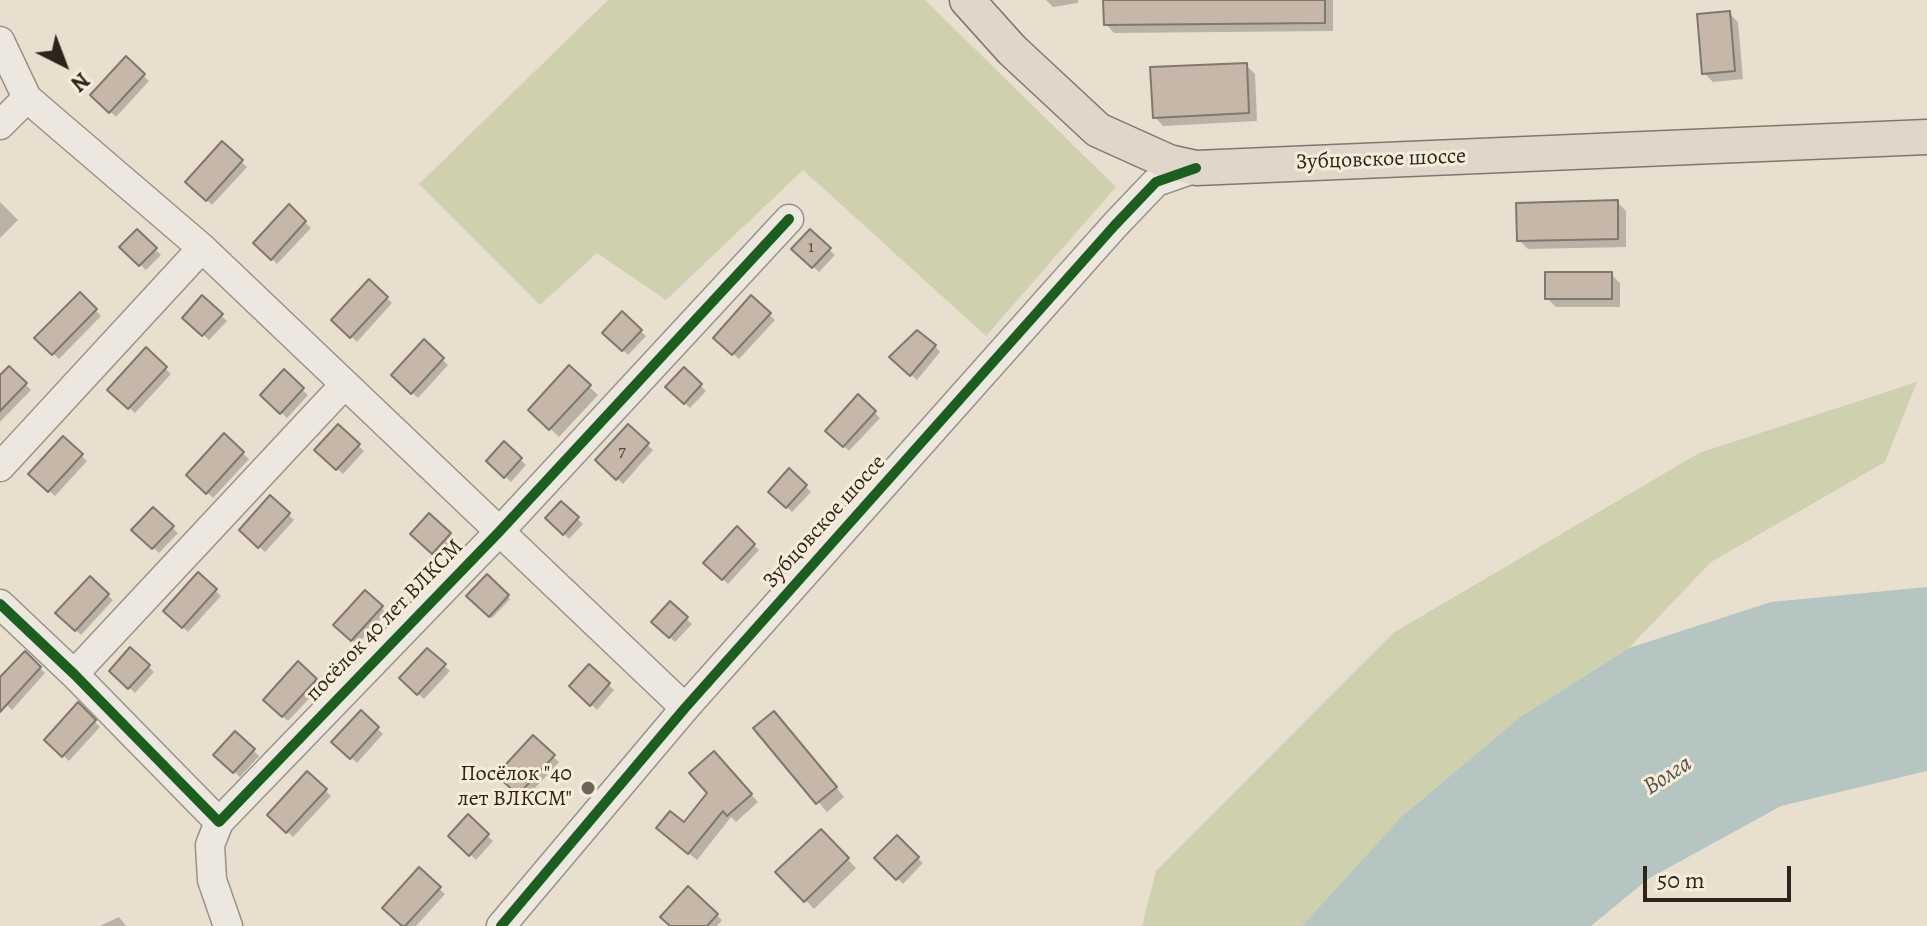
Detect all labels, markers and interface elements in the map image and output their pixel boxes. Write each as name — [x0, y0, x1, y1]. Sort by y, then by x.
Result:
north arrow — [24, 24, 104, 104]
text: N — [64, 65, 96, 98]
street label: Зубцовское шоссе — [1295, 144, 1467, 176]
house number: 1 — [808, 237, 814, 259]
house number: 7 — [618, 441, 626, 463]
street label: Зубцовское шоссе — [758, 450, 892, 594]
street label: посёлок 40 лет ВЛКСМ — [301, 534, 469, 708]
water label: Волга — [1638, 750, 1698, 802]
place label: Посёлок "40 лет ВЛКСМ" — [458, 762, 572, 814]
marker: Посёлок "40 лет ВЛКСМ" — [579, 779, 597, 797]
scale bar — [1647, 850, 1795, 900]
text: 50 m — [1657, 864, 1705, 896]

